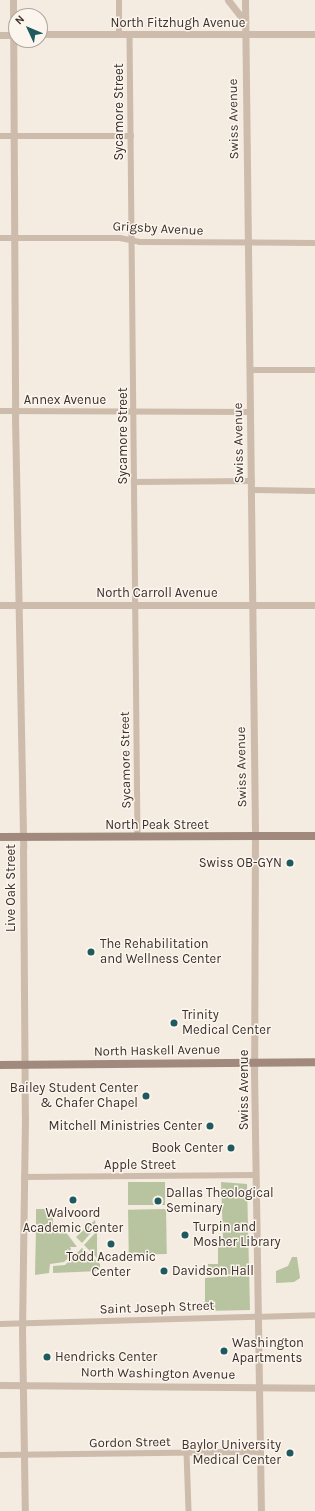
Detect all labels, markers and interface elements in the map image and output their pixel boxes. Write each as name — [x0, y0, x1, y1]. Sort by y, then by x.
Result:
north arrow — [8, 8, 48, 48]
text: N — [12, 13, 27, 27]
street label: North Fitzhugh Avenue — [110, 15, 246, 31]
street label: Sycamore Street — [111, 63, 127, 161]
street label: Swiss Avenue — [225, 79, 243, 159]
street label: Grigsby Avenue — [112, 219, 204, 239]
street label: Sycamore Street — [115, 387, 131, 485]
street label: Annex Avenue — [24, 392, 106, 408]
street label: Swiss Avenue — [230, 403, 248, 483]
street label: North Carroll Avenue — [96, 585, 218, 601]
street label: Sycamore Street — [117, 711, 135, 809]
street label: Swiss Avenue — [233, 727, 251, 807]
street label: North Peak Street — [105, 817, 209, 833]
street label: Live Oak Street — [3, 844, 19, 932]
place label: Swiss OB-GYN — [199, 855, 282, 871]
marker: Swiss OB-GYN — [285, 858, 295, 868]
place label: The Rehabilitation and Wellness Center — [100, 937, 221, 968]
marker: The Rehabilitation and Wellness Center — [85, 946, 97, 958]
place label: Trinity Medical Center — [182, 1008, 271, 1039]
marker: Trinity Medical Center — [169, 1018, 179, 1028]
street label: North Haskell Avenue — [94, 1042, 220, 1060]
street label: Swiss Avenue — [236, 1050, 252, 1130]
place label: Bailey Student Center & Chafer Chapel — [10, 1081, 138, 1112]
marker: Bailey Student Center & Chafer Chapel — [141, 1091, 151, 1101]
place label: Mitchell Ministries Center — [48, 1118, 202, 1134]
marker: Mitchell Ministries Center — [205, 1121, 215, 1131]
place label: Book Center — [152, 1140, 223, 1156]
marker: Book Center — [226, 1143, 236, 1153]
street label: Apple Street — [104, 1157, 176, 1173]
place label: Dallas Theological Seminary — [166, 1186, 274, 1217]
marker: Walvoord Academic Center — [68, 1195, 78, 1205]
marker: Dallas Theological Seminary — [153, 1196, 163, 1206]
place label: Walvoord Academic Center — [23, 1206, 123, 1237]
place label: Turpin and Mosher Library — [193, 1220, 281, 1251]
marker: Turpin and Mosher Library — [180, 1230, 190, 1240]
marker: Todd Academic Center — [106, 1239, 116, 1249]
place label: Todd Academic Center — [66, 1250, 156, 1281]
place label: Davidson Hall — [172, 1263, 254, 1279]
marker: Davidson Hall — [159, 1266, 169, 1276]
street label: Saint Joseph Street — [99, 1298, 215, 1318]
place label: Washington Apartments — [232, 1336, 304, 1367]
marker: Washington Apartments — [219, 1346, 229, 1356]
place label: Hendricks Center — [55, 1349, 157, 1365]
marker: Hendricks Center — [42, 1352, 52, 1362]
street label: North Washington Avenue — [81, 1365, 235, 1383]
street label: Gordon Street — [89, 1434, 171, 1452]
place label: Baylor University Medical Center — [181, 1438, 281, 1469]
marker: Baylor University Medical Center — [284, 1447, 296, 1459]

